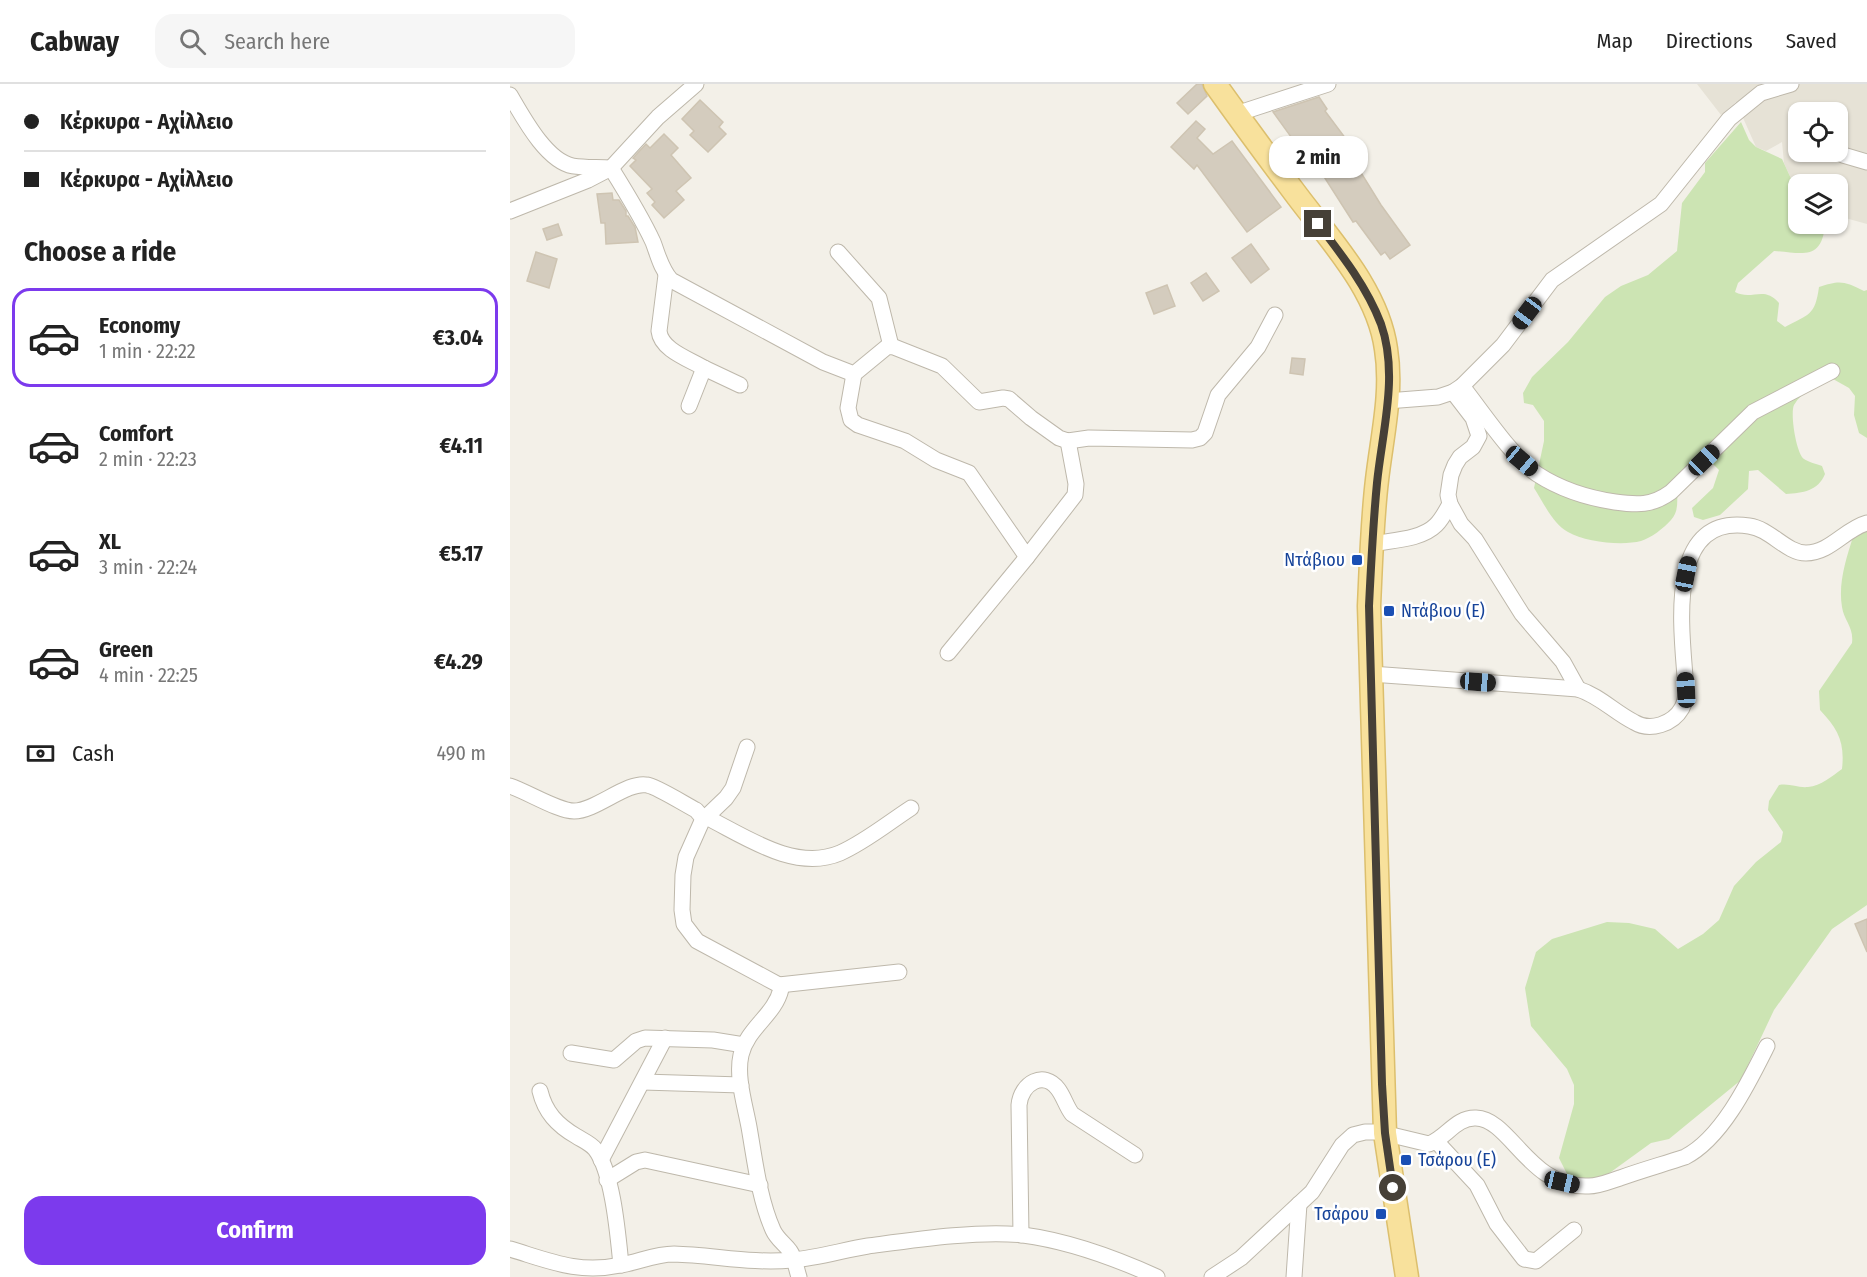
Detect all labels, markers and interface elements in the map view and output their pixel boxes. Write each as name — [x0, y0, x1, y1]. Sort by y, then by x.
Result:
search box — [155, 14, 575, 68]
text: Cabway — [30, 25, 119, 58]
icon: search — [176, 25, 209, 58]
text: Search here — [224, 28, 330, 55]
text: Map — [1596, 28, 1633, 54]
text: Directions — [1666, 28, 1753, 54]
text: Saved — [1786, 28, 1837, 54]
map controls — [1788, 102, 1848, 234]
button: locate — [1788, 102, 1848, 162]
text: Κέρκυρα - Αχίλλειο — [60, 108, 233, 135]
callout: 2 min — [1268, 137, 1368, 179]
text: 2 min — [1296, 145, 1341, 169]
text: Κέρκυρα - Αχίλλειο — [60, 166, 233, 193]
button: layers — [1788, 174, 1848, 234]
route end — [1304, 210, 1331, 237]
text: Choose a ride — [24, 236, 176, 268]
car — [1509, 293, 1545, 333]
icon: car — [27, 311, 81, 365]
text: Economy — [99, 312, 180, 339]
text: €3.04 — [433, 324, 483, 351]
text: 1 min · 22:22 — [99, 339, 196, 363]
icon: car — [27, 419, 81, 473]
text: Comfort — [99, 420, 173, 447]
text: €4.11 — [440, 432, 483, 459]
car — [1685, 441, 1723, 479]
car — [1502, 443, 1542, 479]
text: 2 min · 22:23 — [99, 447, 197, 471]
icon: car — [27, 527, 81, 581]
text: XL — [99, 528, 121, 555]
text: €5.17 — [439, 540, 483, 567]
place label: Ντάβιου — [1284, 549, 1345, 571]
marker: Ντάβιου — [1350, 553, 1364, 567]
text: 3 min · 22:24 — [99, 555, 197, 579]
car — [1674, 555, 1698, 593]
place label: Ντάβιου (E) — [1401, 600, 1485, 622]
marker: Ντάβιου (E) — [1382, 604, 1396, 618]
icon: car — [27, 635, 81, 689]
text: Green — [99, 636, 153, 663]
text: €4.29 — [434, 648, 483, 675]
text: 4 min · 22:25 — [99, 663, 198, 687]
car — [1459, 672, 1497, 692]
car — [1676, 672, 1696, 708]
icon: cash — [24, 737, 57, 770]
text: Cash — [72, 740, 115, 767]
text: 490 m — [436, 741, 486, 765]
place label: Τσάρου (E) — [1418, 1149, 1496, 1171]
marker: Τσάρου (E) — [1399, 1153, 1413, 1167]
car — [1542, 1169, 1582, 1195]
route start — [1379, 1174, 1406, 1201]
button: Confirm — [24, 1196, 486, 1265]
place label: Τσάρου — [1314, 1203, 1369, 1225]
marker: Τσάρου — [1374, 1207, 1388, 1221]

